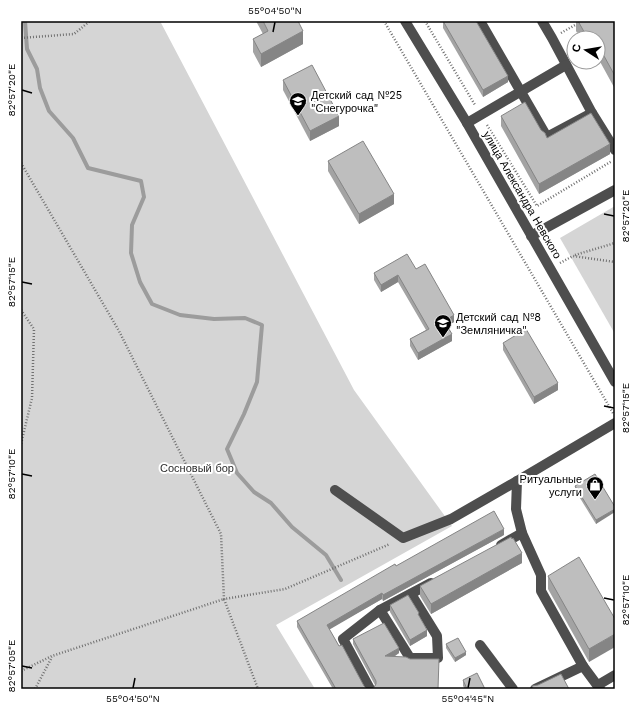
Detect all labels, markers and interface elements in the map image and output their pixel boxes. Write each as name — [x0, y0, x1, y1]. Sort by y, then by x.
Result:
text: 55°04'50"N — [248, 5, 302, 16]
north arrow — [566, 30, 606, 70]
text: С — [570, 43, 584, 53]
text: 82°57'20"E — [6, 64, 17, 116]
place label: Детский сад №25 "Снегурочка" — [311, 89, 402, 115]
school or university icon: Детский сад №25 "Снегурочка" — [288, 91, 308, 116]
street label: улица Александра Невского — [480, 129, 564, 261]
text: 82°57'20"E — [620, 190, 631, 242]
text: 82°57'15"E — [6, 257, 17, 307]
place label: Детский сад №8 "Земляничка" — [456, 311, 541, 337]
school or university icon: Детский сад №8 "Земляничка" — [433, 313, 453, 338]
text: 82°57'15"E — [620, 383, 631, 433]
text: 82°57'10"E — [6, 449, 17, 499]
park label: Сосновый бор — [160, 462, 234, 475]
place label: Ритуальные услуги — [520, 473, 582, 499]
shop icon: Ритуальные услуги — [585, 475, 605, 500]
text: 82°57'10"E — [620, 575, 631, 625]
text: 82°57'05"E — [6, 640, 17, 692]
text: 55°04'50"N — [106, 693, 160, 704]
text: 55°04'45"N — [442, 693, 494, 704]

